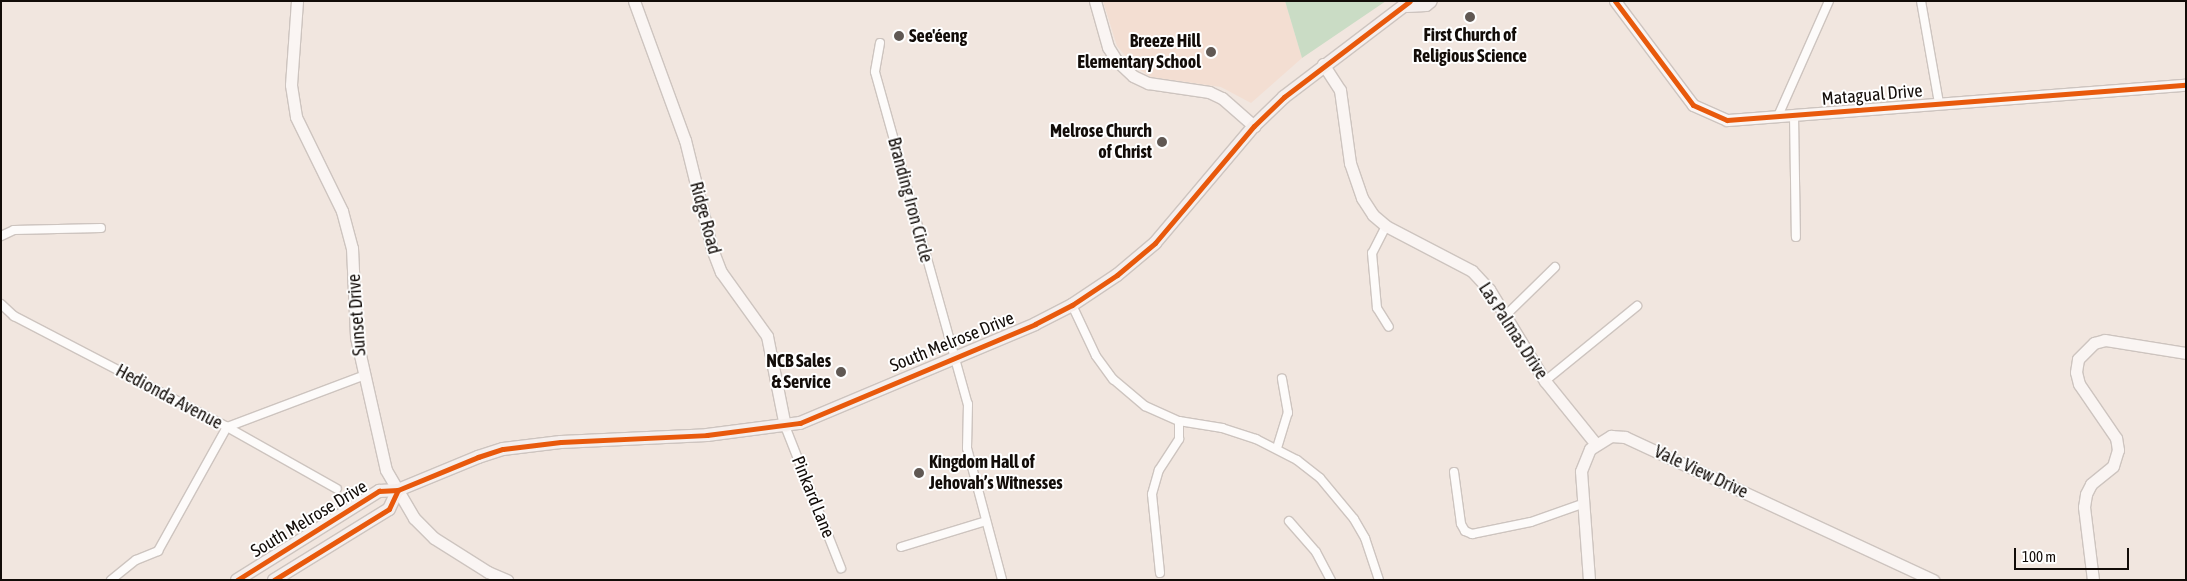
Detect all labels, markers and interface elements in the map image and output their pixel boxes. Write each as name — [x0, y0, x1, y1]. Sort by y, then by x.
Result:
marker: First Church of Religious Science — [1464, 11, 1476, 23]
place label: See'éeng — [909, 25, 967, 47]
place label: First Church of Religious Science — [1413, 25, 1527, 68]
marker: See'éeng — [893, 30, 905, 42]
place label: Breeze Hill Elementary School — [1077, 31, 1201, 74]
marker: Breeze Hill Elementary School — [1205, 46, 1217, 58]
street label: Matagual Drive — [1821, 80, 1923, 110]
place label: Melrose Church of Christ — [1050, 121, 1152, 163]
street label: Branding Iron Circle — [883, 135, 937, 265]
marker: Melrose Church of Christ — [1156, 136, 1168, 148]
street label: Ridge Road — [685, 179, 725, 257]
street label: Sunset Drive — [343, 273, 371, 357]
street label: Las Palmas Drive — [1474, 279, 1552, 383]
street label: South Melrose Drive — [887, 307, 1017, 377]
place label: NCB Sales & Service — [766, 351, 831, 394]
street label: Hedionda Avenue — [112, 360, 226, 434]
marker: NCB Sales & Service — [835, 366, 847, 378]
street label: Vale View Drive — [1651, 441, 1751, 503]
place label: Kingdom Hall of Jehovah’s Witnesses — [929, 452, 1063, 494]
street label: Pinkard Lane — [787, 453, 839, 541]
marker: Kingdom Hall of Jehovah’s Witnesses — [913, 467, 925, 479]
street label: South Melrose Drive — [247, 476, 371, 562]
scale bar — [2017, 538, 2132, 570]
text: 100 m — [2022, 548, 2056, 565]

